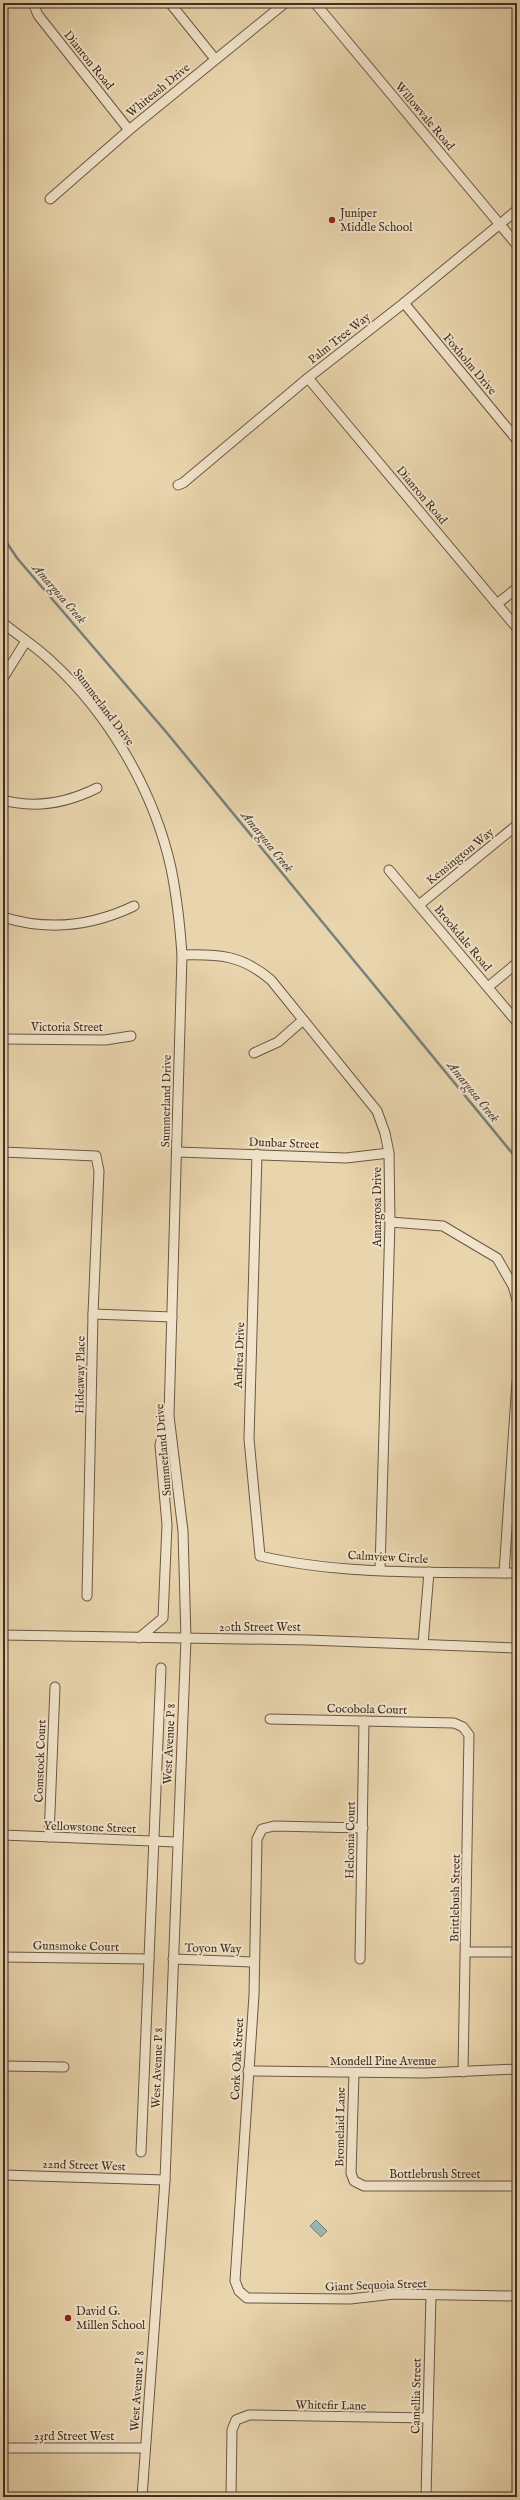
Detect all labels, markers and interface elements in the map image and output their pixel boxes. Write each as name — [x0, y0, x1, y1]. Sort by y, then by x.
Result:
street label: Dianron Road — [60, 28, 117, 93]
street label: Whiteash Drive — [123, 60, 194, 121]
street label: Willowvale Road — [392, 79, 458, 154]
place label: Juniper Middle School — [338, 206, 413, 235]
marker: Juniper Middle School — [327, 215, 337, 225]
street label: Palm Tree Way — [305, 309, 373, 367]
street label: Foxholm Drive — [440, 331, 500, 398]
street label: Dianron Road — [393, 463, 451, 528]
water label: Amargosa Creek — [26, 559, 90, 629]
street label: Summerland Drive — [70, 666, 138, 749]
water label: Amargosa Creek — [235, 806, 297, 877]
street label: Kensington Way — [424, 825, 497, 888]
street label: Brookdale Road — [431, 902, 495, 975]
street label: Victoria Street — [30, 1020, 103, 1035]
street label: Summerland Drive — [158, 1054, 175, 1147]
water label: Amargosa Creek — [441, 1056, 503, 1127]
street label: Dunbar Street — [248, 1135, 320, 1152]
street label: Amargosa Drive — [370, 1167, 385, 1248]
street label: Andrea Drive — [231, 1321, 248, 1390]
street label: Hideaway Place — [72, 1335, 89, 1414]
street label: Summerland Drive — [152, 1403, 175, 1497]
street label: Calmview Circle — [347, 1548, 429, 1567]
street label: 20th Street West — [219, 1620, 301, 1635]
street label: Cocobola Court — [327, 1701, 407, 1718]
street label: West Avenue P 8 — [160, 1703, 179, 1785]
street label: Comstock Court — [32, 1719, 49, 1803]
street label: Helconia Court — [342, 1801, 359, 1879]
street label: Yellowstone Street — [43, 1818, 137, 1837]
street label: Brittlebush Street — [447, 1854, 464, 1942]
street label: Gunsmoke Court — [33, 1938, 119, 1955]
street label: Toyon Way — [184, 1941, 242, 1956]
street label: Cork Oak Street — [228, 2017, 247, 2101]
street label: West Avenue P 8 — [149, 2027, 166, 2109]
street label: Mondell Pine Avenue — [330, 2054, 437, 2069]
street label: Bromelaid Lane — [332, 2086, 349, 2167]
street label: 22nd Street West — [42, 2157, 126, 2174]
street label: Bottlebrush Street — [389, 2167, 481, 2182]
street label: Giant Sequoia Street — [325, 2276, 427, 2296]
place label: David G. Millen School — [76, 2304, 146, 2333]
marker: David G. Millen School — [63, 2313, 73, 2323]
street label: West Avenue P 8 — [127, 2350, 148, 2432]
street label: Camellia Street — [408, 2358, 425, 2434]
street label: Whitefir Lane — [295, 2397, 367, 2414]
street label: 23rd Street West — [34, 2429, 114, 2444]

